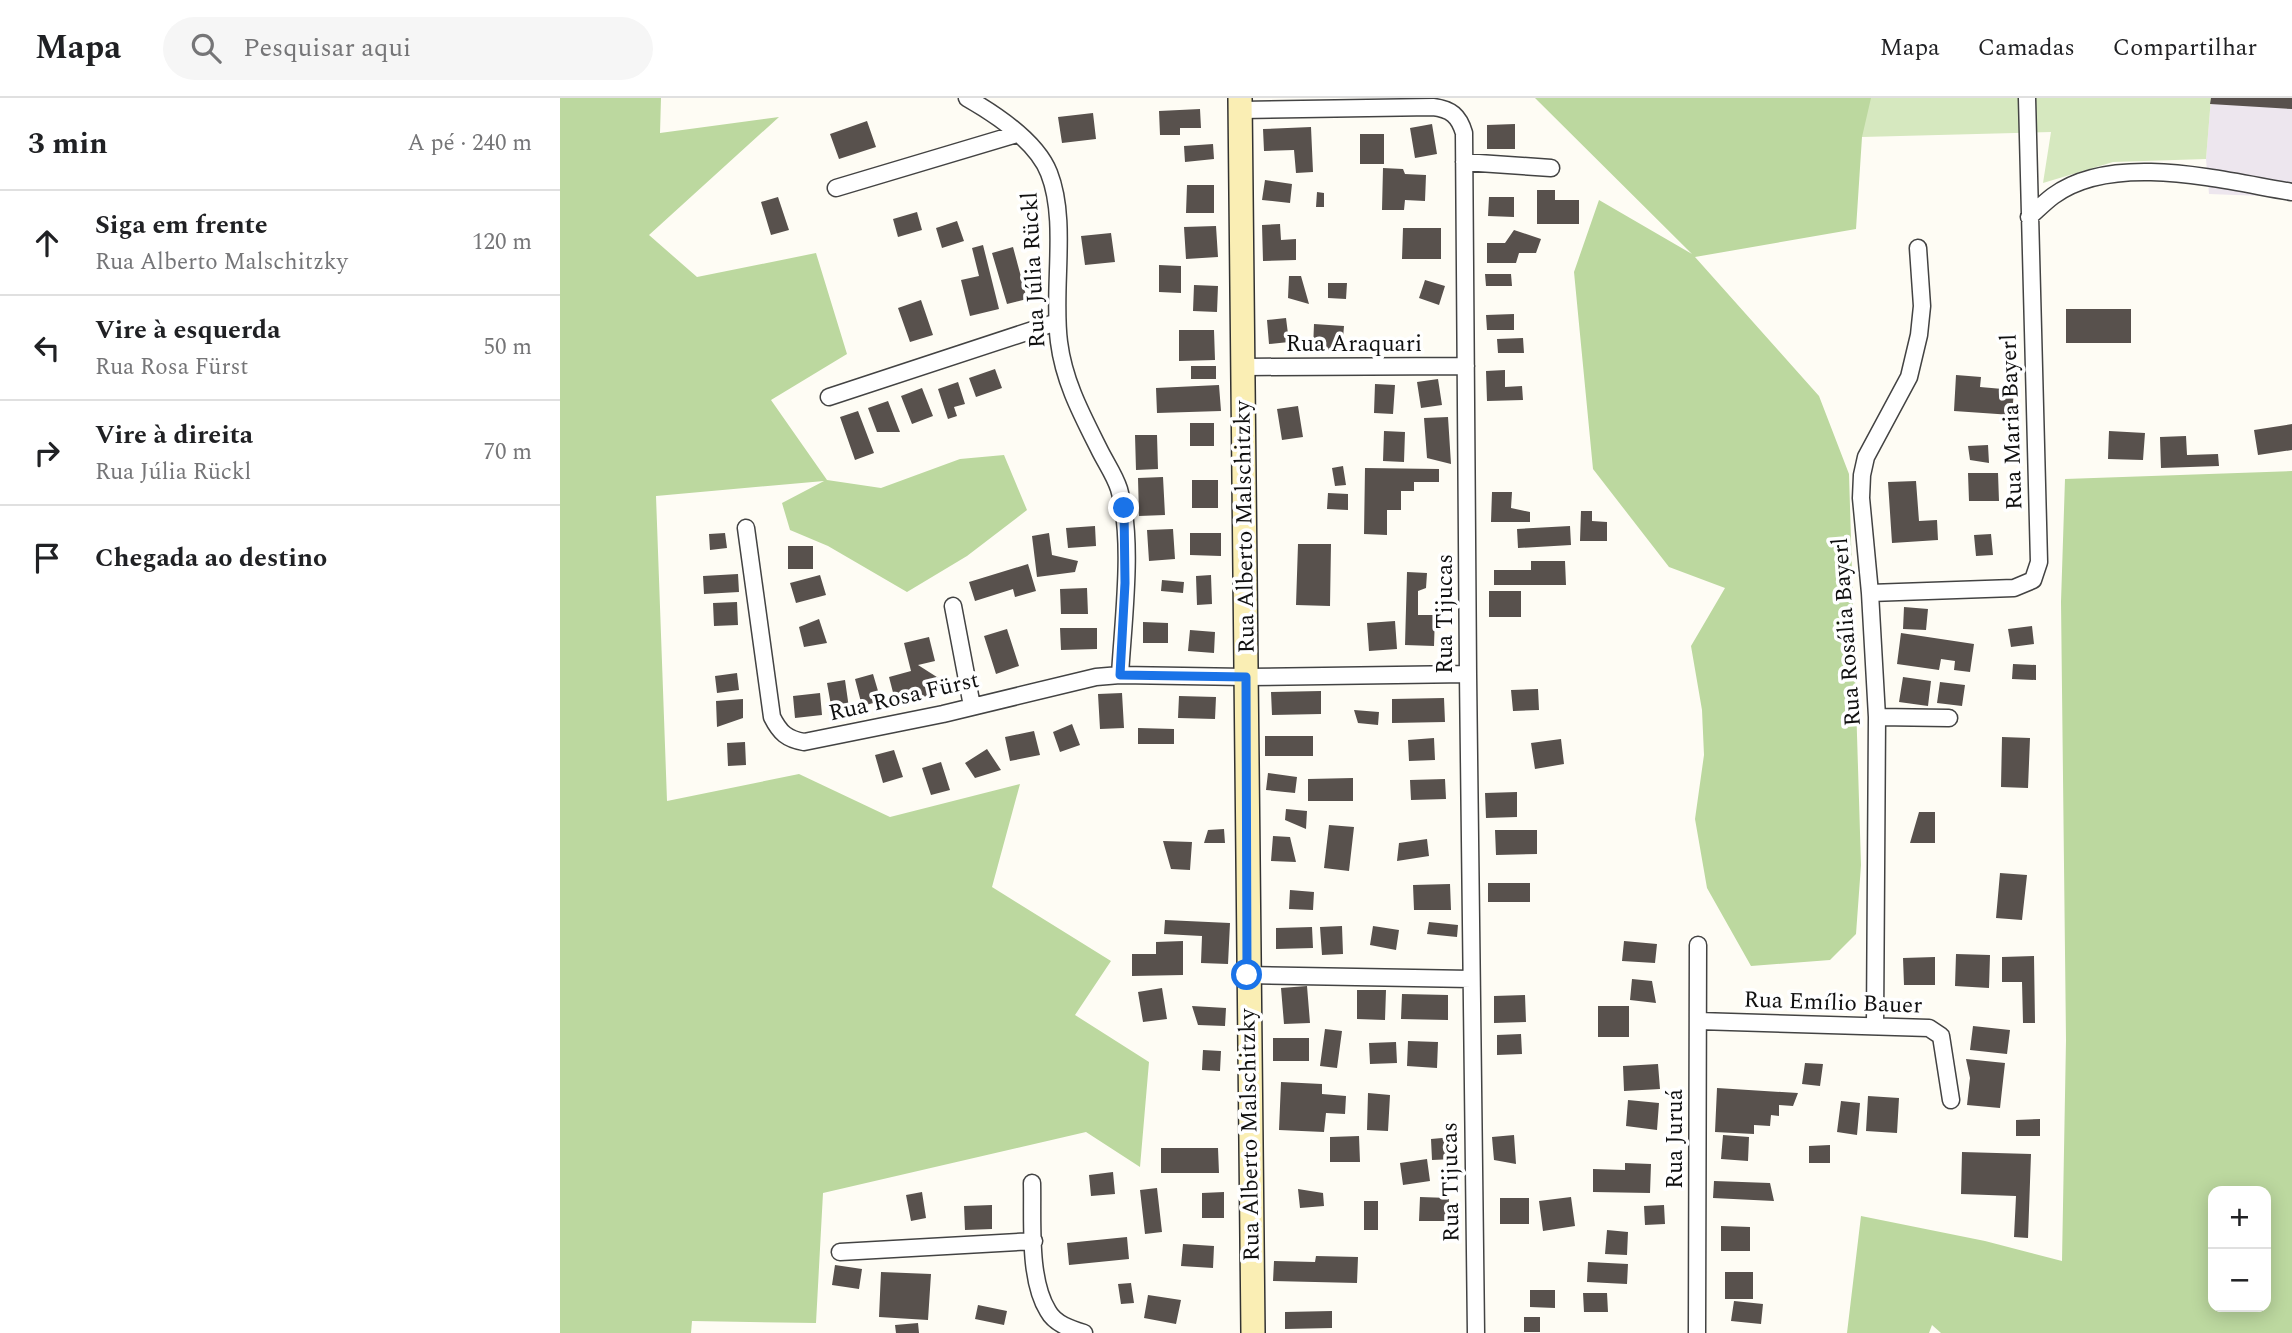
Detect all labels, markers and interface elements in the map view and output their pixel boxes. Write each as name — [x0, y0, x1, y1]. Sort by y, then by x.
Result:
search box — [163, 17, 653, 80]
text: Mapa — [35, 23, 121, 73]
text: Pesquisar aqui — [243, 28, 411, 68]
icon: search — [187, 29, 225, 67]
text: Mapa — [1880, 30, 1940, 66]
text: Camadas — [1978, 30, 2075, 66]
text: Compartilhar — [2113, 30, 2257, 66]
text: 3 min — [28, 121, 108, 167]
text: A pé · 240 m — [407, 126, 532, 161]
street label: Rua Júlia Rückl — [1012, 191, 1056, 349]
text: Siga em frente — [95, 205, 268, 245]
icon: ahead — [28, 224, 66, 262]
text: 120 m — [472, 225, 532, 260]
text: Rua Alberto Malschitzky — [95, 245, 348, 280]
text: Vire à esquerda — [95, 310, 281, 350]
street label: Rua Araquari — [1286, 327, 1422, 362]
icon: left — [28, 329, 66, 367]
text: 50 m — [483, 330, 532, 365]
street label: Rua Maria Bayerl — [1991, 333, 2033, 511]
text: Rua Rosa Fürst — [95, 350, 248, 385]
street label: Rua Alberto Malschitzky — [1225, 399, 1265, 654]
text: Vire à direita — [95, 415, 253, 455]
icon: right — [28, 434, 66, 472]
text: 70 m — [483, 435, 532, 470]
text: Rua Júlia Rückl — [95, 455, 251, 490]
route end — [1108, 492, 1139, 523]
street label: Rua Rosália Bayerl — [1823, 536, 1871, 728]
text: Chegada ao destino — [95, 538, 327, 578]
icon: arrive — [28, 539, 66, 577]
street label: Rua Tijucas — [1428, 554, 1463, 674]
street label: Rua Rosa Fürst — [825, 663, 983, 731]
route start — [1231, 959, 1262, 990]
street label: Rua Emílio Bauer — [1743, 982, 1923, 1024]
street label: Rua Alberto Malschitzky — [1230, 1007, 1270, 1262]
street label: Rua Juruá — [1658, 1089, 1693, 1189]
street label: Rua Tijucas — [1432, 1122, 1470, 1242]
map controls — [2208, 1186, 2271, 1312]
button: + — [2208, 1186, 2271, 1249]
button: − — [2208, 1249, 2271, 1312]

